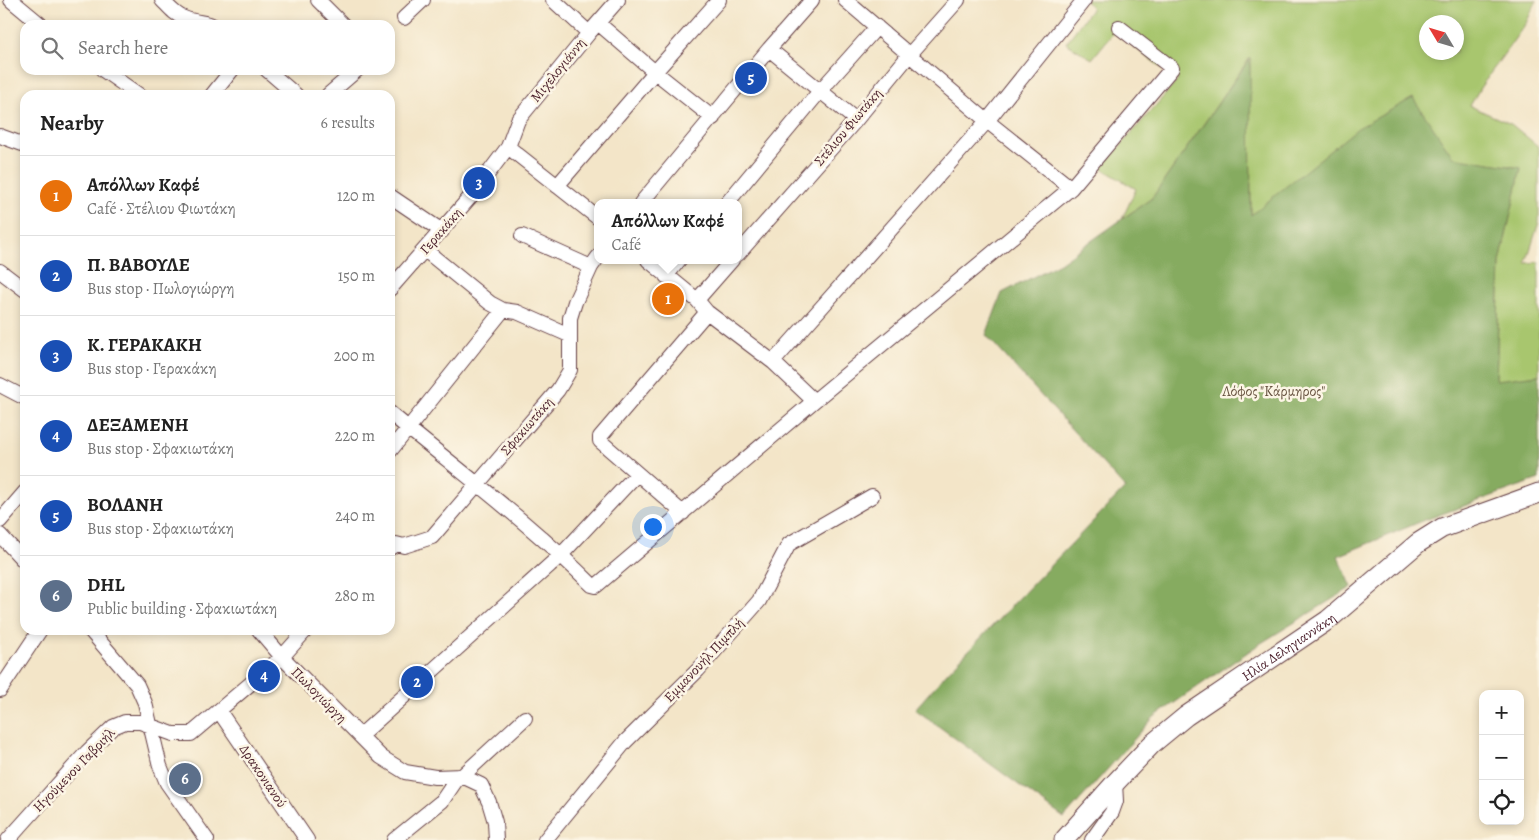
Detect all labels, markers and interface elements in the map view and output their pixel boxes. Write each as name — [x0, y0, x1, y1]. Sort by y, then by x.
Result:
north arrow — [1419, 15, 1464, 60]
search box — [20, 20, 395, 75]
icon: search — [38, 34, 66, 62]
street label: Μιχελογιάννη — [526, 34, 590, 106]
text: Search here — [78, 35, 168, 61]
pin: 5 — [735, 59, 767, 97]
street label: Στέλιου Φιωτάκη — [810, 84, 886, 170]
text: Nearby — [40, 109, 103, 137]
text: 6 results — [321, 112, 375, 134]
pin: 3 — [463, 164, 495, 202]
text: Απόλλων Καφέ — [87, 172, 200, 198]
text: 1 — [53, 185, 59, 207]
text: 120 m — [337, 185, 375, 207]
text: Café · Στέλιου Φιωτάκη — [87, 198, 236, 220]
popup — [594, 199, 742, 264]
street label: Γερακάκη — [415, 204, 467, 258]
text: Απόλλων Καφέ — [612, 208, 724, 234]
text: Café — [612, 234, 641, 256]
text: Π. ΒΑΒΟΥΛΕ — [87, 252, 190, 278]
text: 2 — [52, 265, 60, 287]
text: 150 m — [338, 265, 375, 287]
text: Bus stop · Πωλογιώργη — [87, 278, 235, 300]
pin: 1 — [652, 280, 684, 318]
text: Κ. ΓΕΡΑΚΑΚΗ — [87, 332, 202, 358]
text: 3 — [53, 345, 59, 367]
text: 200 m — [334, 345, 375, 367]
text: Bus stop · Γερακάκη — [87, 358, 217, 380]
park label: Λόφος "Κάρμηρος" — [1221, 382, 1326, 401]
street label: Σφακιωτάκη — [496, 393, 558, 459]
text: ΔΕΞΑΜΕΝΗ — [87, 412, 189, 438]
text: 4 — [52, 425, 60, 447]
text: 220 m — [335, 425, 375, 447]
text: Bus stop · Σφακιωτάκη — [87, 438, 234, 460]
text: ΒΟΛΑΝΗ — [87, 492, 163, 518]
text: 5 — [53, 505, 59, 527]
text: 240 m — [335, 505, 375, 527]
your location — [640, 514, 666, 540]
text: Bus stop · Σφακιωτάκη — [87, 518, 234, 540]
text: DHL — [87, 572, 124, 598]
text: 6 — [52, 585, 60, 607]
text: 280 m — [335, 585, 375, 607]
text: Public building · Σφακιωτάκη — [87, 598, 277, 620]
street label: Ηλία Δεληγιαννάκη — [1238, 608, 1340, 685]
street label: Εµµανουήλ Πιµπλή — [660, 614, 748, 706]
pin: 4 — [248, 657, 280, 695]
street label: Πωλογιώργη — [287, 663, 351, 727]
pin: 2 — [401, 663, 433, 701]
map controls — [1479, 690, 1524, 825]
button: + — [1479, 690, 1524, 735]
street label: Ηγούμενου Γαβριήλ — [29, 723, 120, 816]
button: − — [1479, 735, 1524, 780]
street label: Δρακονιανού — [235, 741, 291, 811]
pin: 6 — [169, 760, 201, 798]
button: locate — [1479, 780, 1524, 825]

